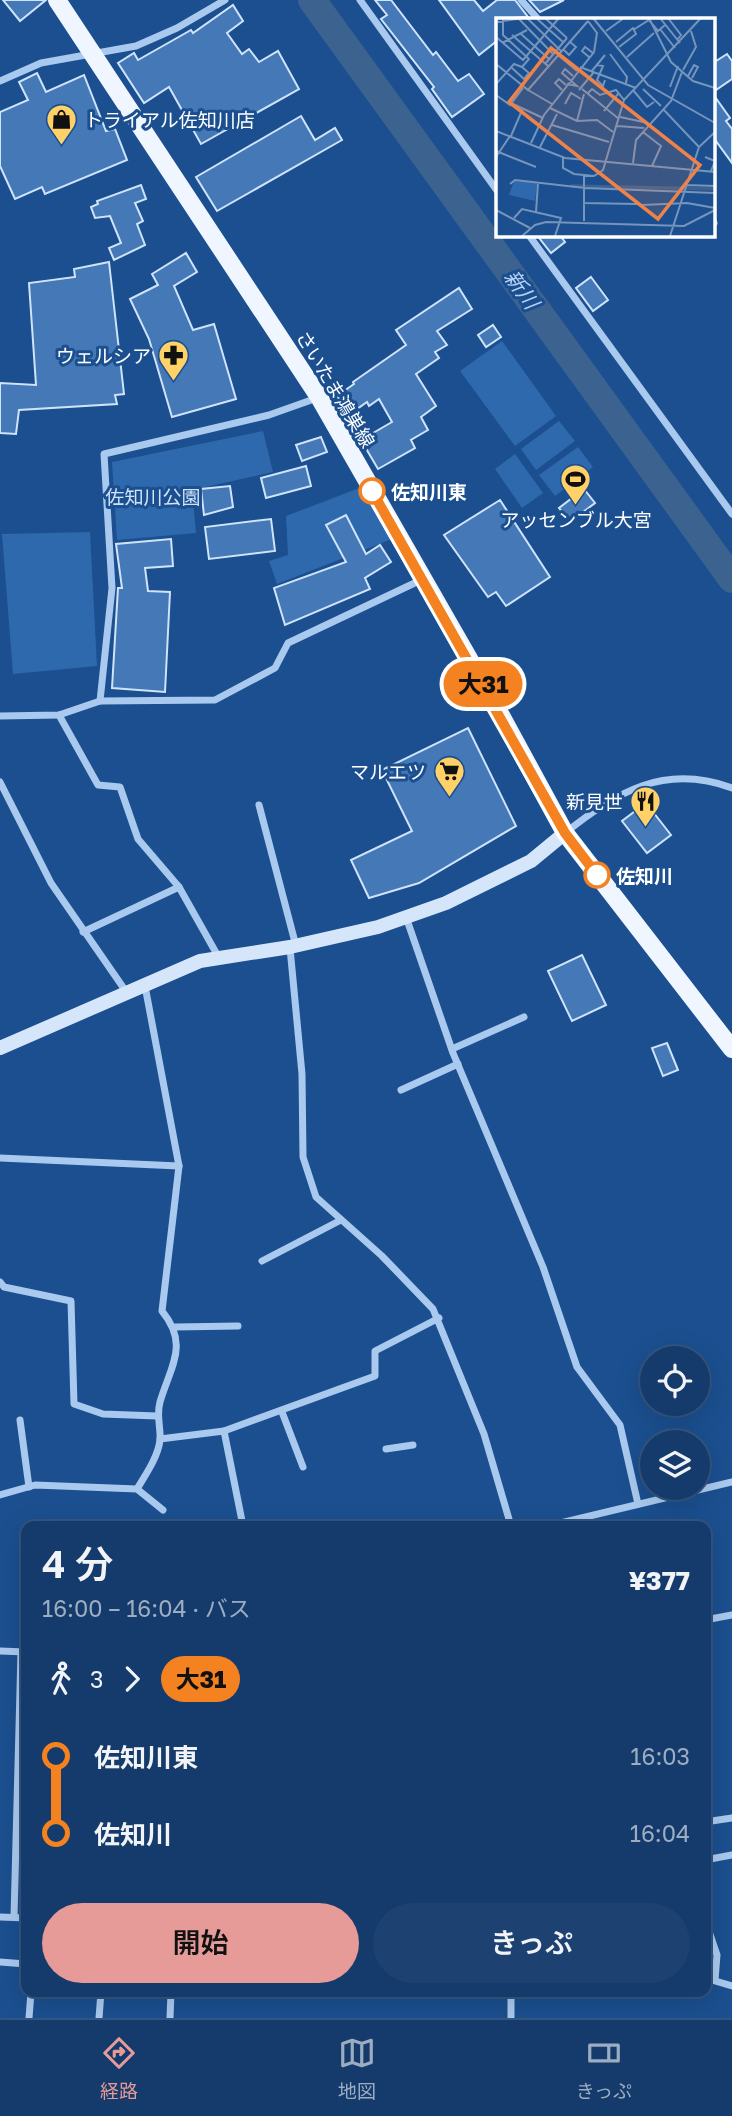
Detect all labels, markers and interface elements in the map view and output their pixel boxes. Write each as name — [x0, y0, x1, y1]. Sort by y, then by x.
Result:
inset map — [496, 18, 714, 236]
shop icon: トライアル佐知川店 — [44, 102, 78, 146]
place label: トライアル佐知川店 — [84, 108, 255, 131]
water label: 新川 — [499, 264, 546, 315]
street label: さいたま鴻巣線 — [292, 326, 380, 452]
pharmacy icon: ウェルシア — [157, 338, 191, 382]
place label: ウェルシア — [56, 344, 151, 367]
sports icon: アッセンブル大宮 — [559, 463, 593, 507]
marker: 佐知川東 — [359, 478, 385, 504]
place label: 佐知川東 — [391, 480, 467, 503]
park label: 佐知川公園 — [105, 485, 201, 508]
place label: アッセンブル大宮 — [500, 508, 652, 531]
line badge: 大31 — [443, 661, 523, 707]
text: 大31 — [458, 669, 509, 698]
supermarket icon: マルエツ — [432, 754, 466, 798]
place label: マルエツ — [350, 760, 426, 783]
restaurant icon: 新見世 — [629, 784, 663, 828]
place label: 新見世 — [566, 790, 623, 813]
marker: 佐知川 — [584, 862, 610, 888]
place label: 佐知川 — [616, 864, 673, 887]
map controls — [640, 1346, 710, 1500]
button: locate — [640, 1346, 710, 1416]
button: layers — [640, 1430, 710, 1500]
text: 4 分 — [42, 1541, 113, 1586]
text: ¥377 — [629, 1565, 690, 1596]
text: 16:00 – 16:04 · バス — [42, 1594, 251, 1622]
icon: walk — [42, 1660, 80, 1698]
icon: forward — [113, 1660, 151, 1698]
text: 大31 — [175, 1664, 226, 1693]
text: 3 — [90, 1665, 103, 1693]
text: 佐知川東 — [94, 1742, 198, 1773]
text: 16:03 — [630, 1742, 690, 1770]
text: 佐知川 — [94, 1819, 172, 1850]
text: 16:04 — [630, 1819, 690, 1847]
button: 開始 — [42, 1903, 359, 1983]
button: きっぷ — [373, 1903, 690, 1983]
tab: 経路 — [100, 2034, 138, 2103]
tab: 地図 — [338, 2034, 376, 2103]
tab: きっぷ — [576, 2034, 632, 2103]

